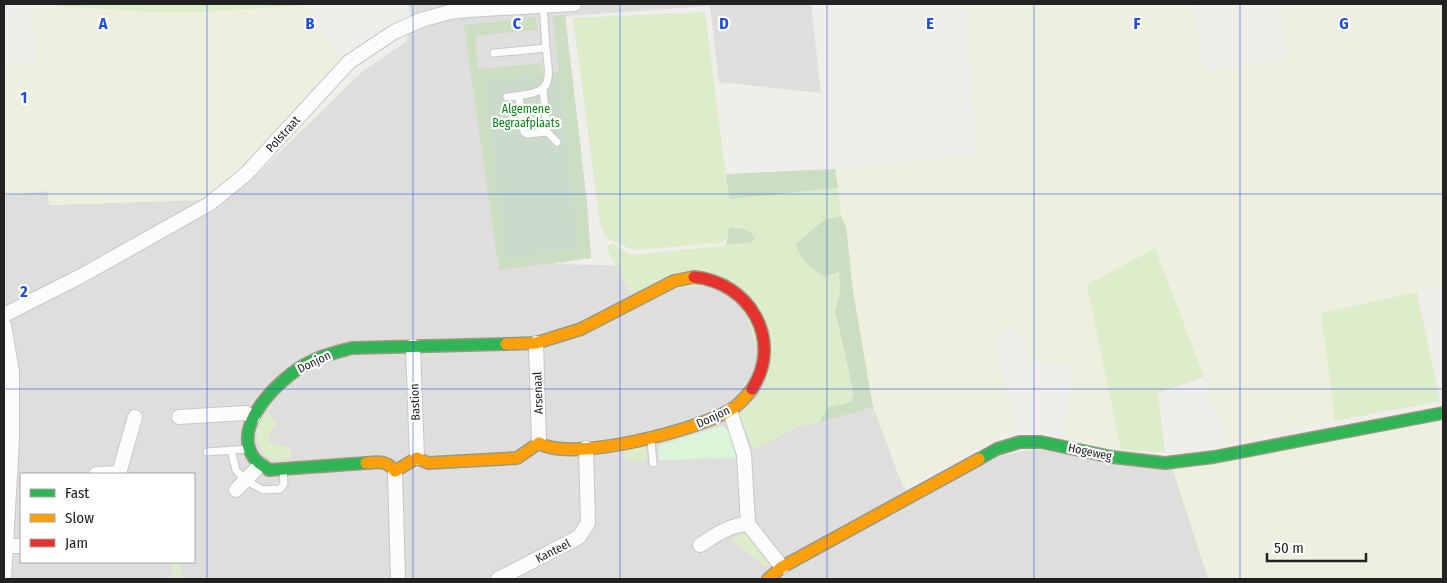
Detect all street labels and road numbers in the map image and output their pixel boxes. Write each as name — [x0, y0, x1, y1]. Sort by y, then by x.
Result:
street label: Polstraat — [263, 113, 303, 155]
street label: Donjon — [295, 348, 333, 376]
street label: Arsenaal — [530, 372, 546, 414]
street label: Bastion — [407, 383, 423, 421]
street label: Donjon — [694, 403, 732, 431]
street label: Hogeweg — [1067, 441, 1114, 464]
street label: Kanteel — [533, 536, 573, 566]

